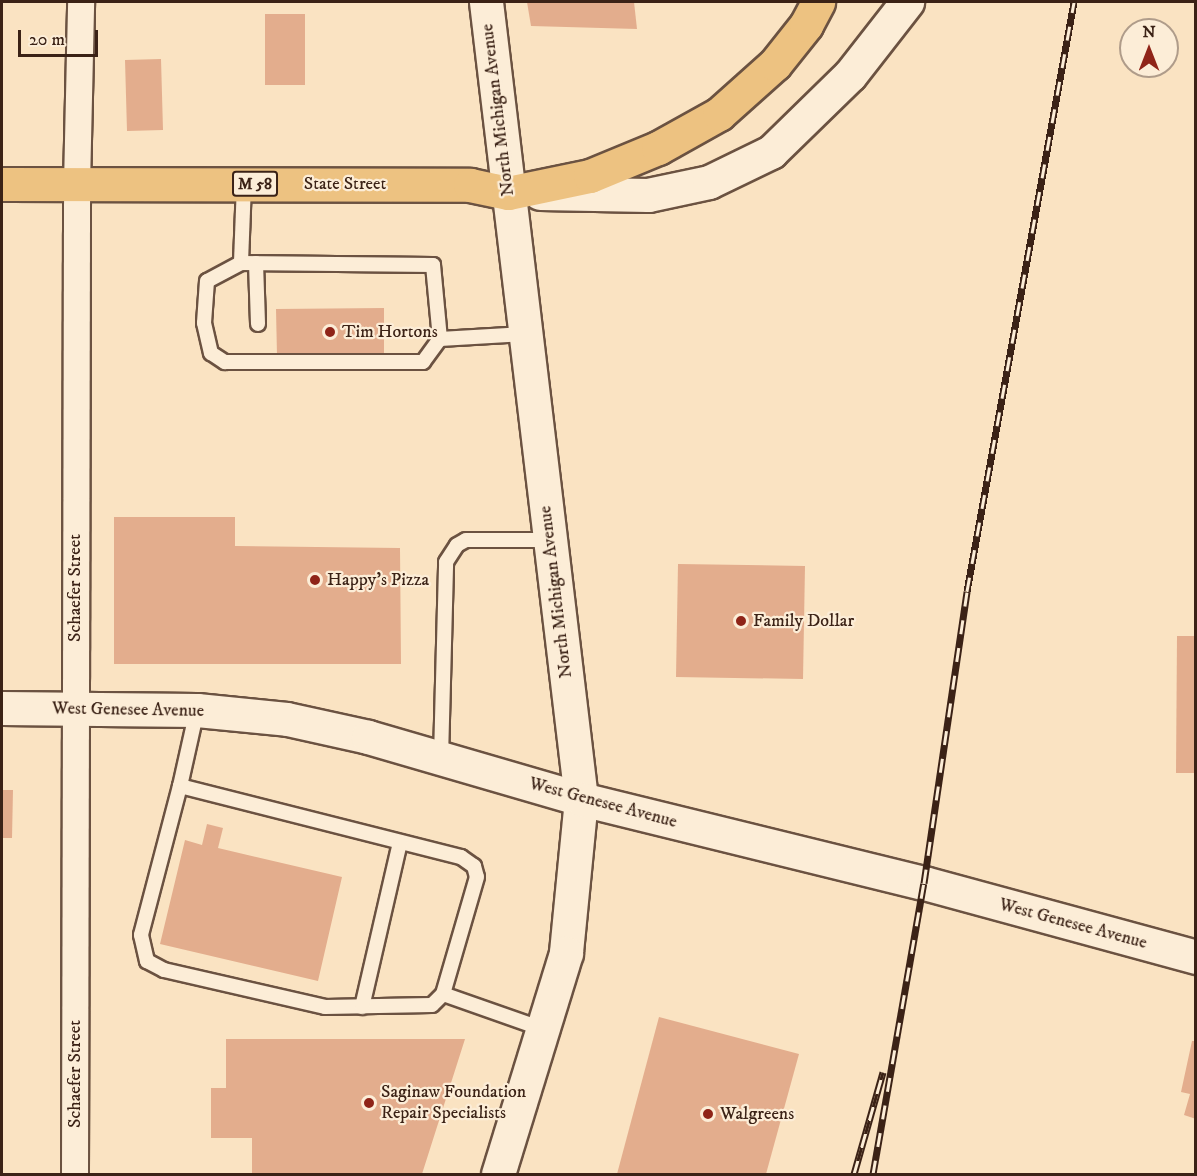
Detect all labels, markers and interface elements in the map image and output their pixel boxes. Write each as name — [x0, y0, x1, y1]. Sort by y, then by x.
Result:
scale bar — [21, 18, 100, 56]
north arrow — [1119, 18, 1179, 78]
text: N — [1142, 22, 1156, 42]
street label: North Michigan Avenue — [477, 23, 519, 197]
text: 20 m — [29, 29, 65, 51]
road number: M 58 — [231, 171, 279, 197]
street label: State Street — [304, 173, 386, 195]
place label: Tim Hortons — [342, 321, 438, 343]
marker: Tim Hortons — [323, 325, 337, 339]
street label: North Michigan Avenue — [535, 505, 577, 679]
street label: Schaefer Street — [64, 534, 86, 642]
place label: Happy's Pizza — [327, 569, 429, 591]
marker: Happy's Pizza — [308, 573, 322, 587]
place label: Family Dollar — [753, 610, 854, 632]
marker: Family Dollar — [734, 614, 748, 628]
street label: West Genesee Avenue — [52, 698, 204, 722]
street label: West Genesee Avenue — [527, 773, 679, 833]
street label: West Genesee Avenue — [997, 894, 1149, 954]
street label: Schaefer Street — [64, 1020, 86, 1128]
place label: Saginaw Foundation Repair Specialists — [381, 1082, 526, 1124]
marker: Saginaw Foundation Repair Specialists — [362, 1096, 376, 1110]
place label: Walgreens — [720, 1103, 794, 1125]
marker: Walgreens — [701, 1107, 715, 1121]

